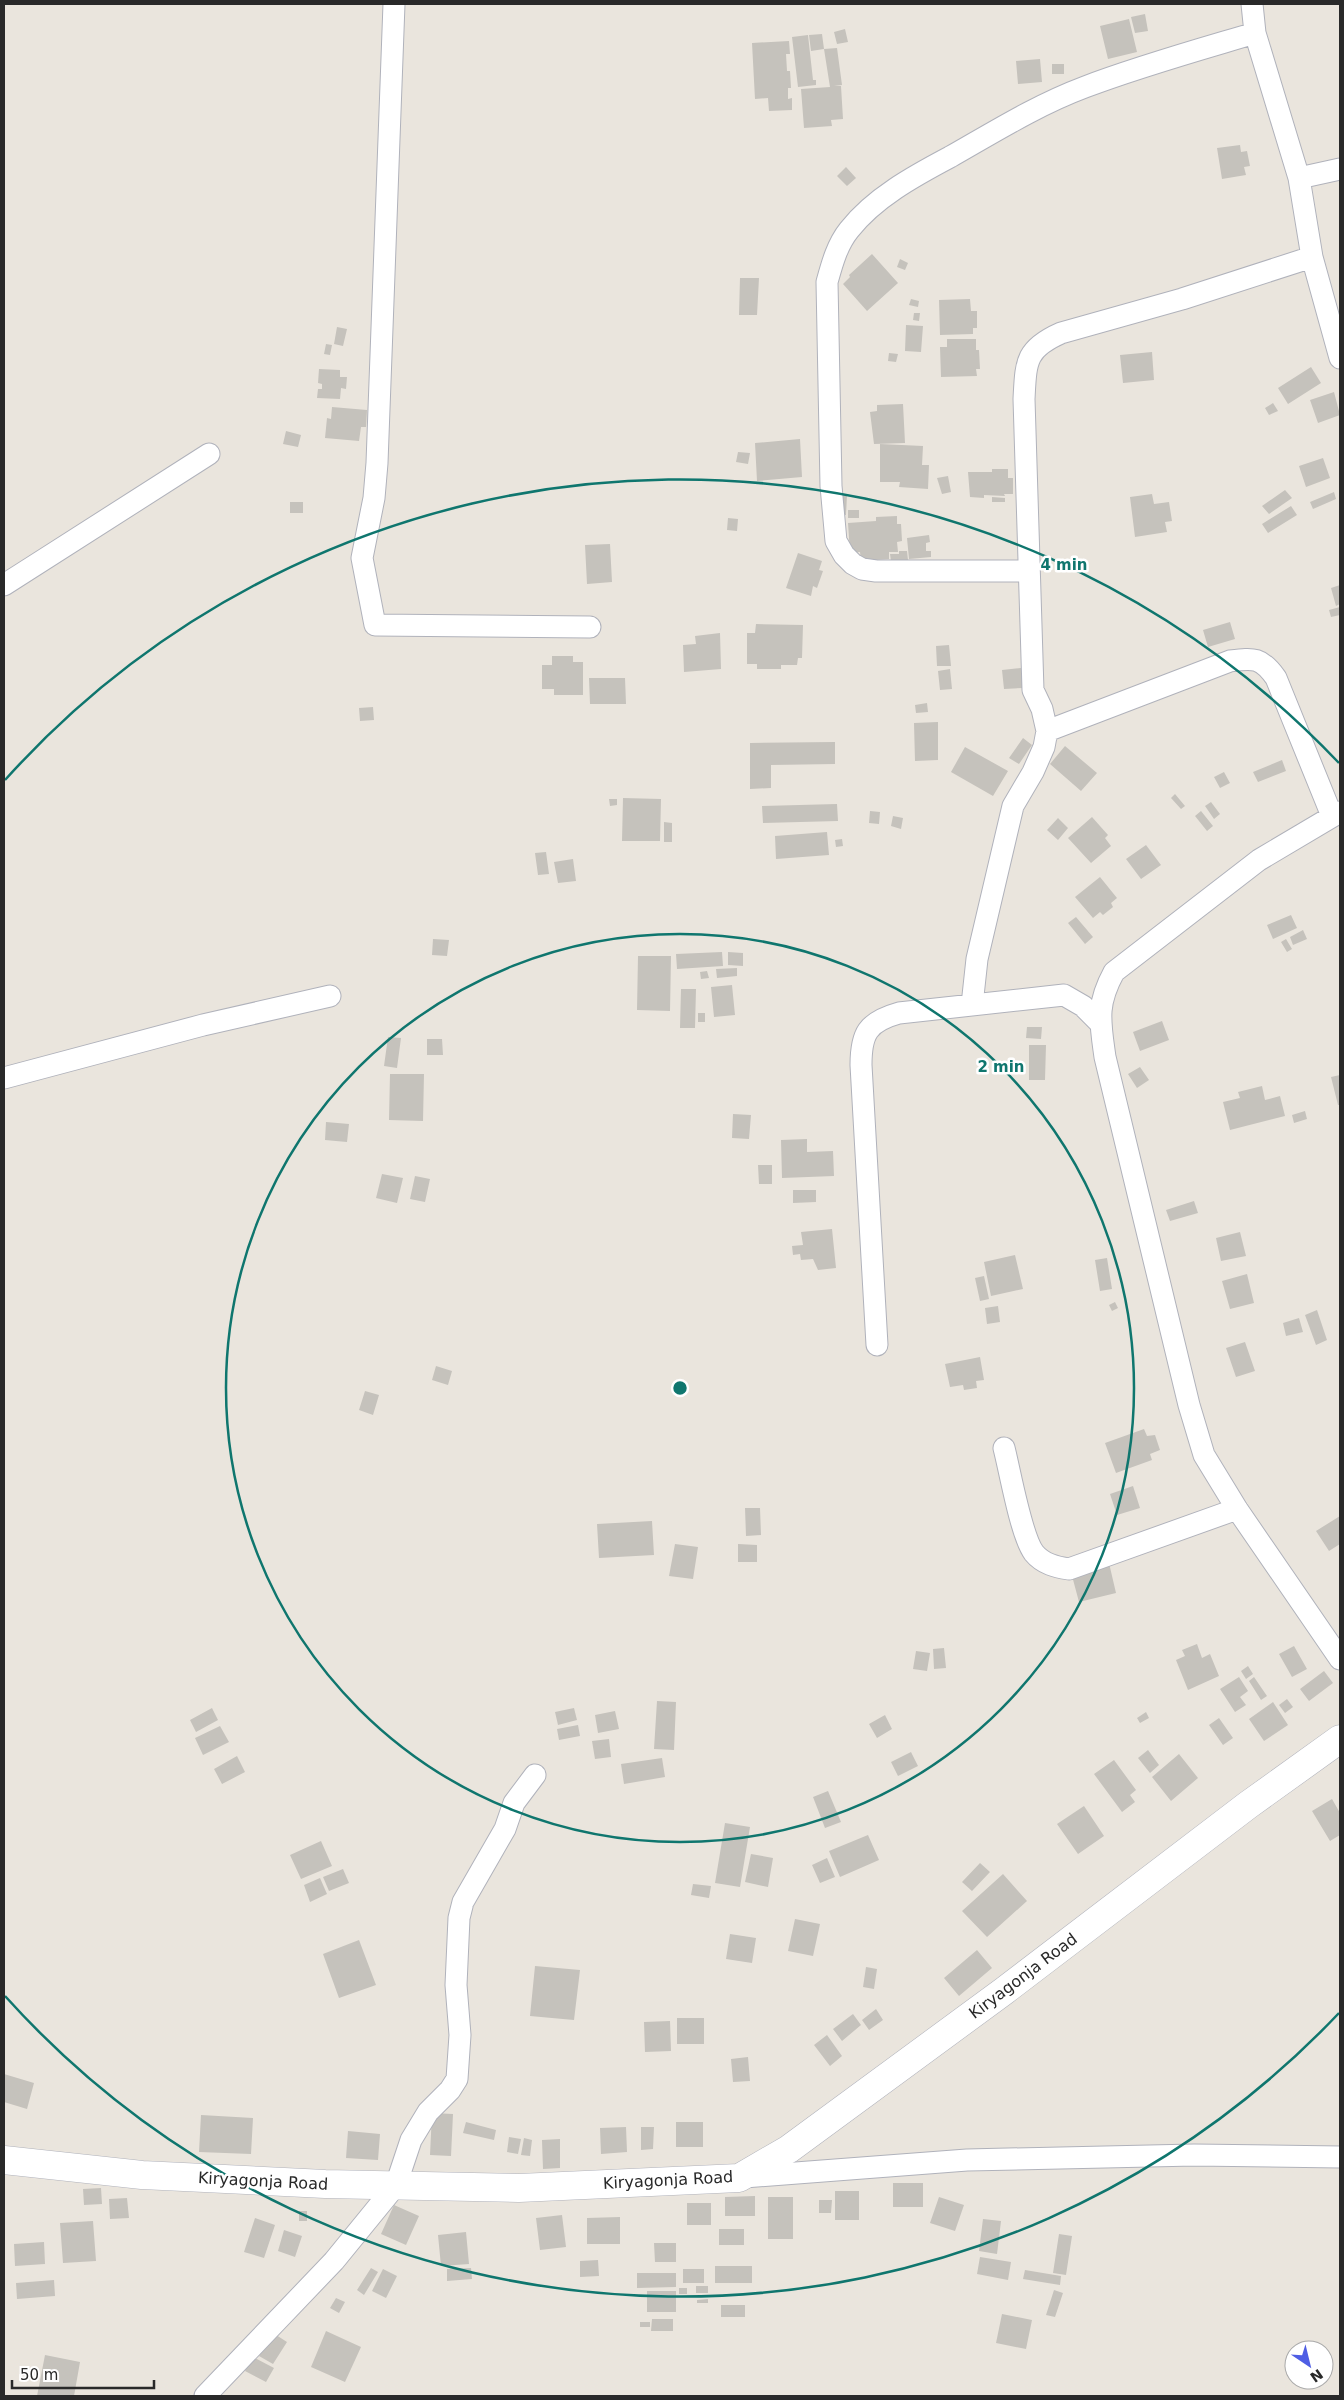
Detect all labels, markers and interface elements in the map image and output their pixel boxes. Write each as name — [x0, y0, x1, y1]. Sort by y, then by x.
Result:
text: 4 min — [1040, 556, 1088, 574]
text: 2 min — [977, 1058, 1025, 1076]
centre of rings — [671, 1379, 689, 1397]
street label: Kiryagonja Road — [965, 1929, 1081, 2023]
street label: Kiryagonja Road — [602, 2167, 734, 2193]
street label: Kiryagonja Road — [197, 2168, 329, 2194]
north arrow — [1284, 2340, 1334, 2390]
scale bar — [12, 2358, 155, 2390]
text: 50 m — [20, 2366, 58, 2384]
text: N — [1307, 2366, 1326, 2386]

